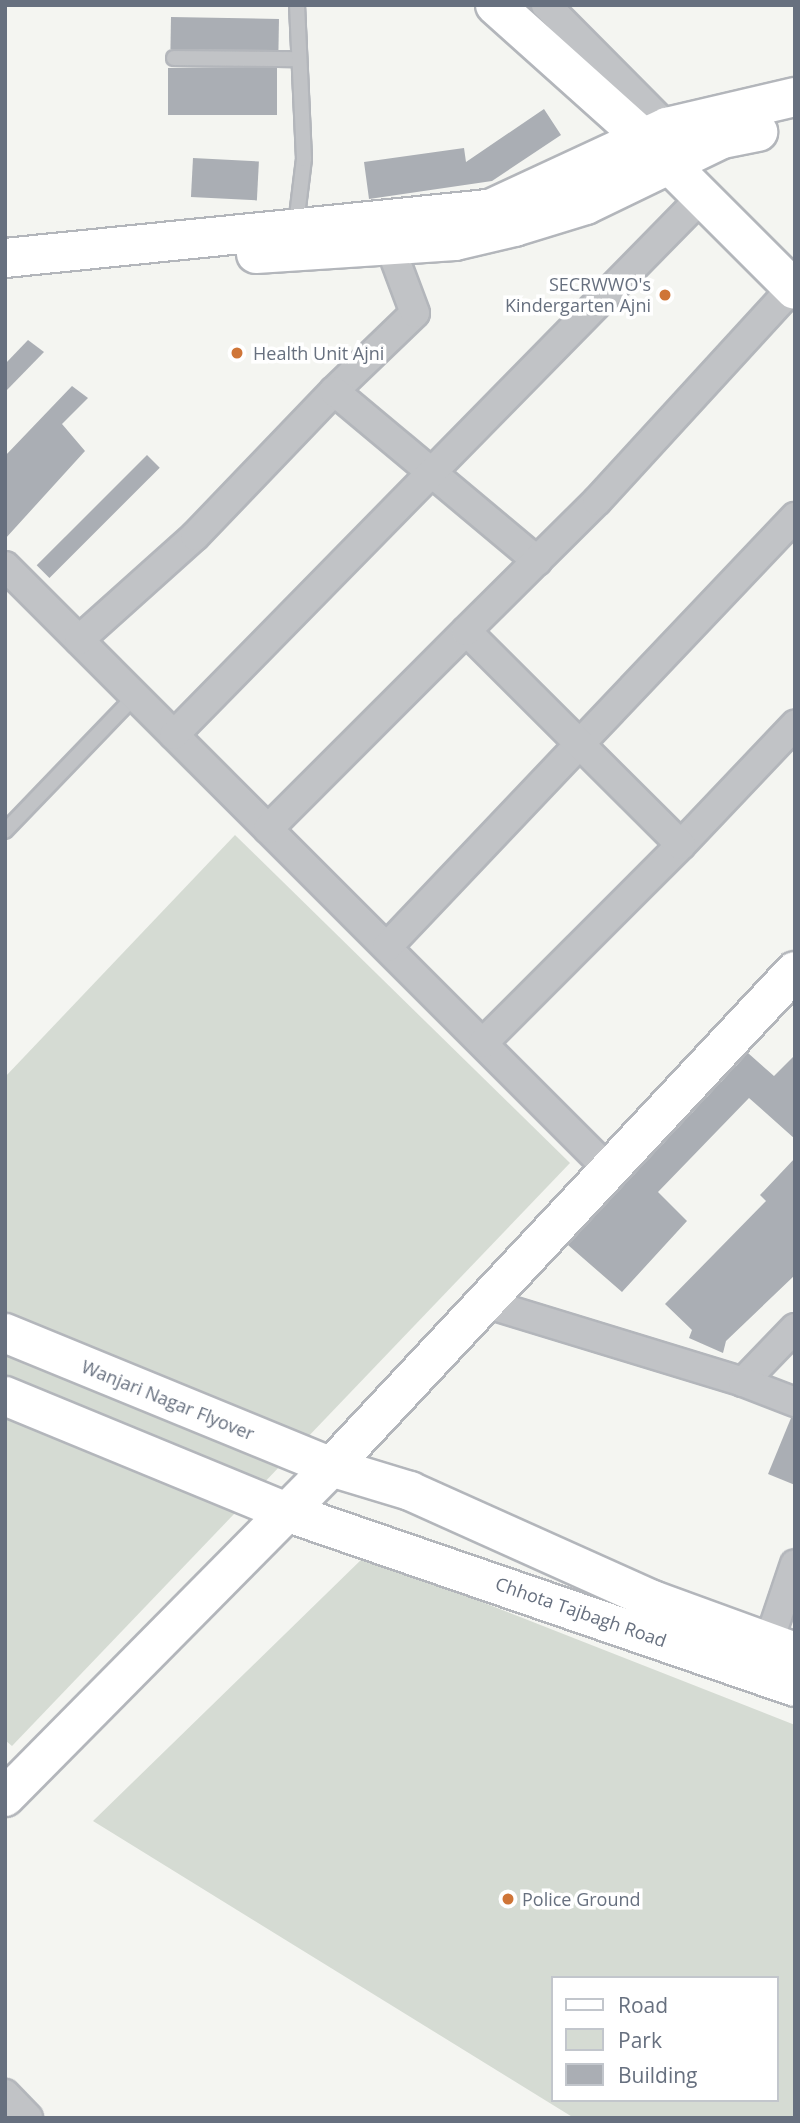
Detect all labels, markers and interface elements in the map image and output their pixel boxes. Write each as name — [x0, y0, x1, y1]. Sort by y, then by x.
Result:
place label: SECRWWO's Kindergarten Ajni — [505, 274, 651, 316]
marker: SECRWWO's Kindergarten Ajni — [657, 287, 673, 303]
place label: Health Unit Ajni — [253, 342, 384, 364]
marker: Health Unit Ajni — [227, 343, 247, 363]
street label: Wanjari Nagar Flyover — [79, 1355, 257, 1445]
street label: Chhota Tajbagh Road — [493, 1573, 669, 1651]
place label: Police Ground — [522, 1888, 641, 1910]
marker: Police Ground — [500, 1891, 516, 1907]
legend — [552, 1976, 779, 2102]
text: Road — [618, 1991, 668, 2019]
text: Park — [618, 2026, 662, 2054]
text: Building — [618, 2061, 697, 2089]

